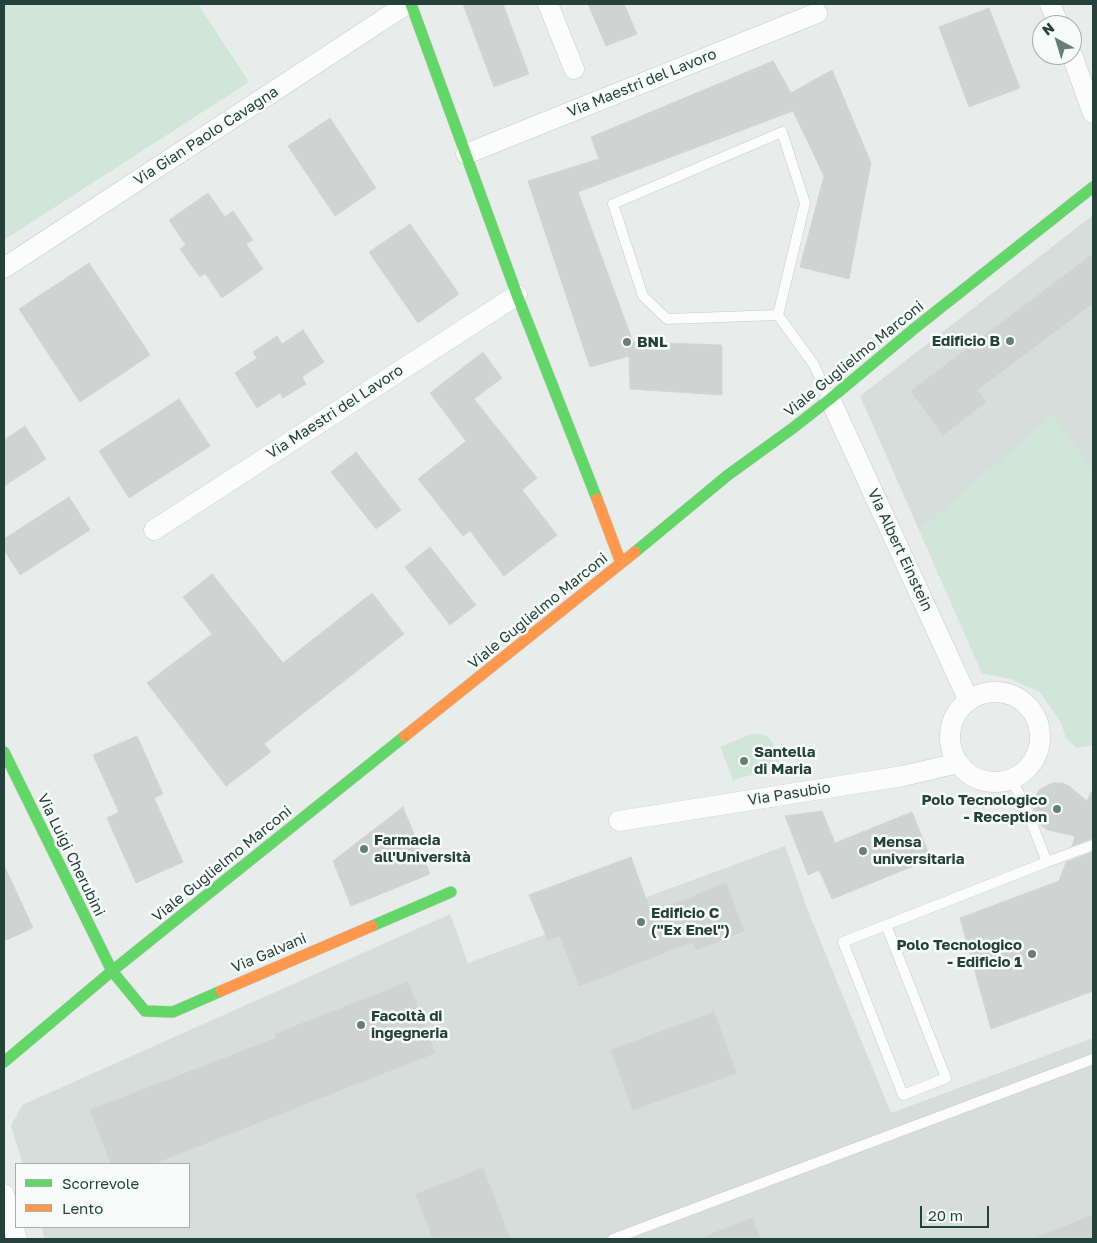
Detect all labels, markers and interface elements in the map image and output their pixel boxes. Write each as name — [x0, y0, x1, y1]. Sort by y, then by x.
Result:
north arrow — [1032, 15, 1082, 65]
text: N — [1038, 19, 1057, 39]
street label: Via Maestri del Lavoro — [565, 45, 719, 121]
street label: Via Gian Paolo Cavagna — [130, 83, 282, 189]
street label: Viale Guglielmo Marconi — [781, 297, 927, 421]
place label: Edificio B — [932, 332, 1000, 350]
place label: BNL — [637, 333, 668, 351]
marker: Edificio B — [1004, 335, 1016, 347]
marker: BNL — [621, 336, 633, 348]
street label: Via Maestri del Lavoro — [263, 361, 407, 463]
street label: Via Albert Einstein — [864, 486, 936, 614]
street label: Viale Guglielmo Marconi — [465, 549, 611, 673]
place label: Santella di Maria — [754, 743, 815, 778]
marker: Santella di Maria — [738, 755, 750, 767]
street label: Via Pasubio — [746, 779, 832, 809]
street label: Via Luigi Cherubini — [34, 791, 108, 919]
place label: Polo Tecnologico - Reception — [921, 791, 1047, 826]
street label: Viale Guglielmo Marconi — [149, 802, 295, 926]
marker: Polo Tecnologico - Reception — [1051, 803, 1063, 815]
place label: Farmacia all'Università — [374, 831, 471, 866]
place label: Mensa universitaria — [873, 833, 964, 868]
marker: Farmacia all'Università — [358, 843, 370, 855]
marker: Mensa universitaria — [857, 845, 869, 857]
place label: Edificio C ("Ex Enel") — [651, 904, 730, 939]
marker: Edificio C ("Ex Enel") — [635, 916, 647, 928]
street label: Via Galvani — [229, 929, 309, 977]
place label: Polo Tecnologico - Edificio 1 — [896, 936, 1022, 971]
marker: Polo Tecnologico - Edificio 1 — [1026, 948, 1038, 960]
place label: Facoltà di ingegneria — [371, 1007, 448, 1042]
marker: Facoltà di ingegneria — [355, 1019, 367, 1031]
legend — [15, 1163, 190, 1228]
text: Scorrevole — [62, 1174, 139, 1192]
scale bar — [922, 1196, 991, 1228]
text: Lento — [62, 1199, 103, 1217]
text: 20 m — [928, 1206, 963, 1224]

